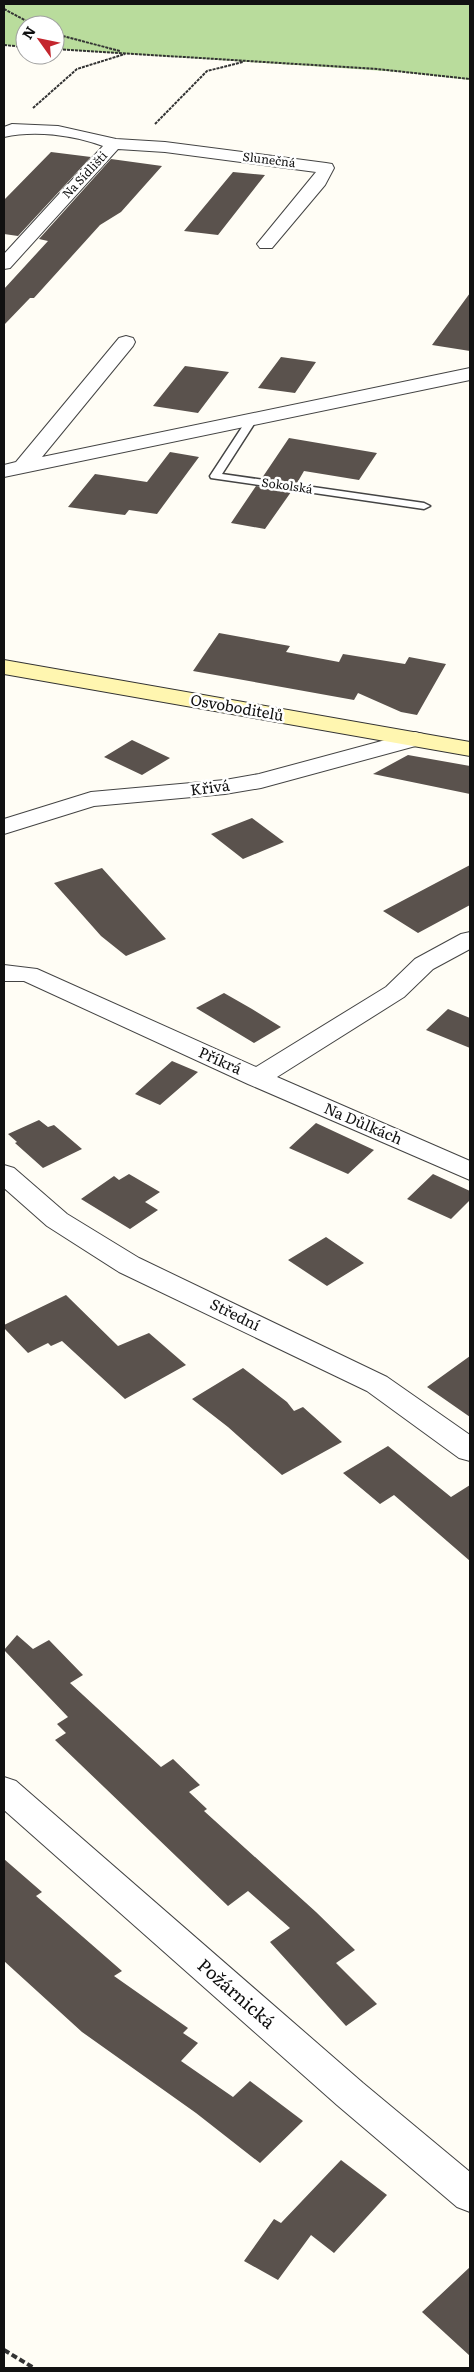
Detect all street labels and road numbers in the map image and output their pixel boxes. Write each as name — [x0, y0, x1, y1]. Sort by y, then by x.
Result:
street label: Na Sídlišti — [58, 147, 111, 202]
street label: Slunečná — [242, 147, 297, 171]
street label: Sokolská — [260, 473, 314, 498]
street label: Osvoboditelů — [189, 687, 286, 726]
street label: Křivá — [189, 773, 232, 800]
street label: Příkrá — [195, 1040, 247, 1080]
street label: Na Důlkách — [321, 1096, 406, 1150]
street label: Střední — [207, 1292, 265, 1336]
street label: Požárnická — [192, 1951, 282, 2035]

